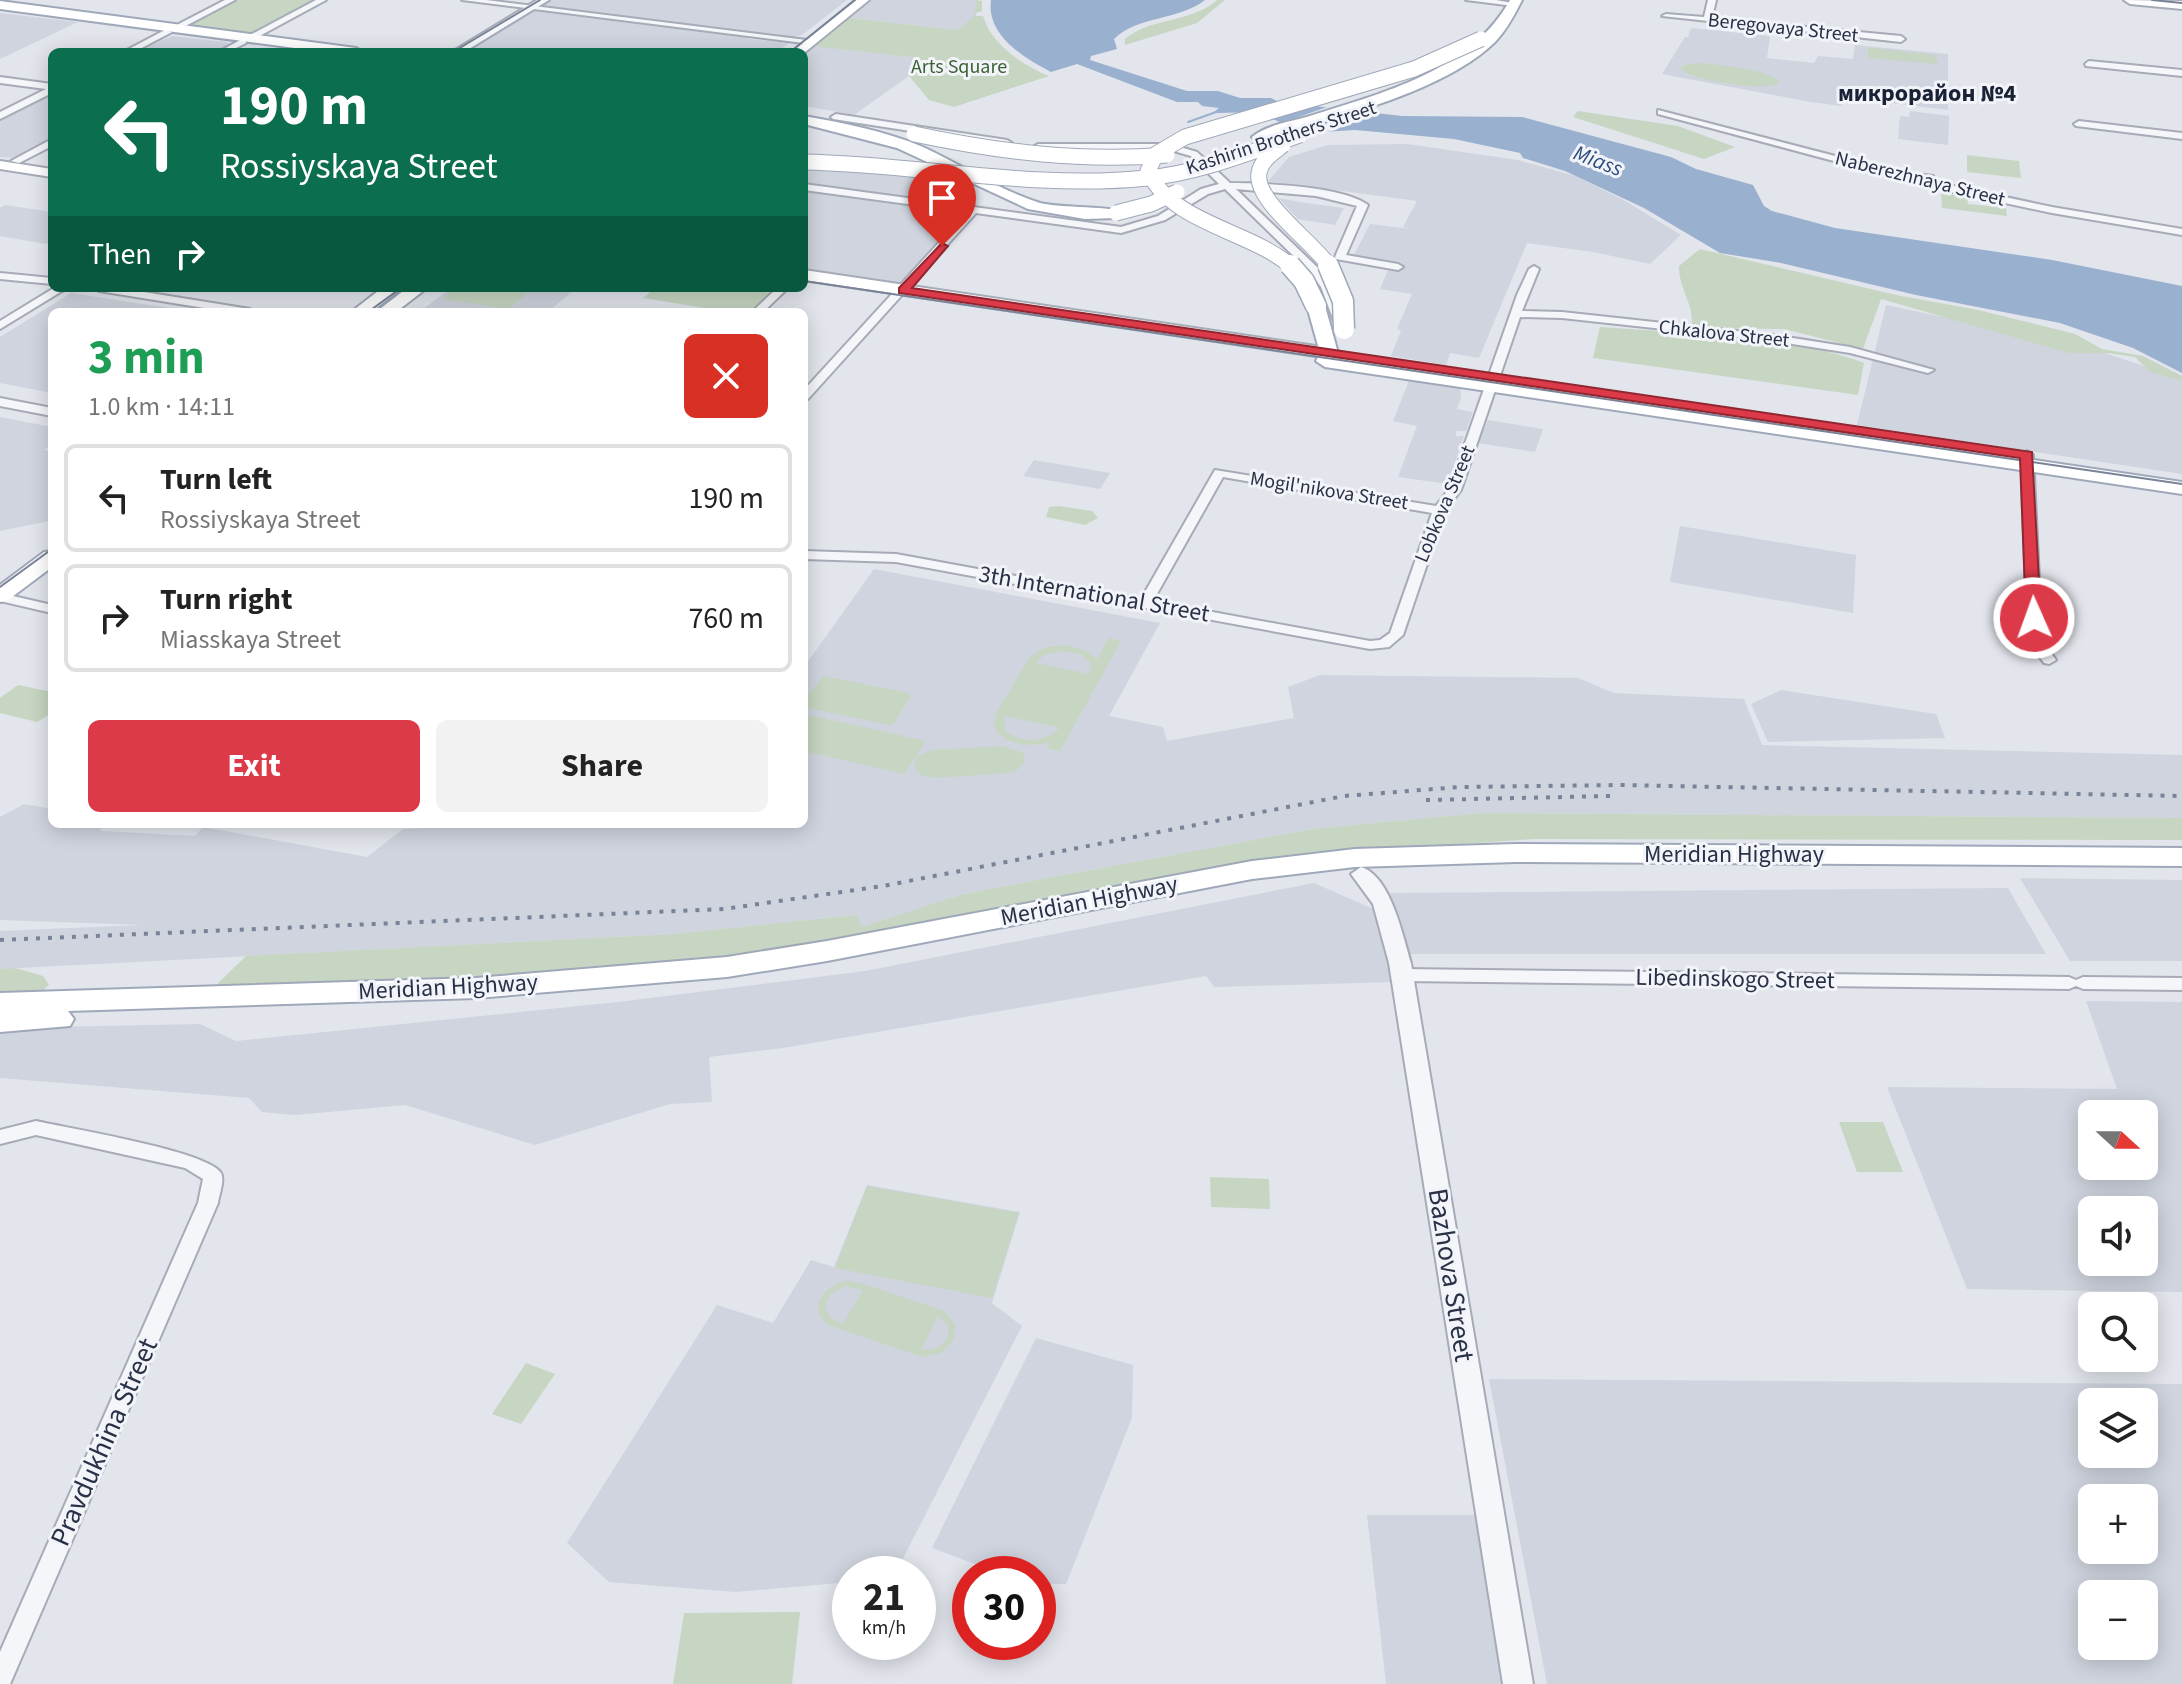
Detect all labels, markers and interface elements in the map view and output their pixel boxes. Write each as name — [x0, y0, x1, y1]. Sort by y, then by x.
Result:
street label: Beregovaya Street — [1707, 6, 1860, 50]
park label: Arts Square — [911, 53, 1007, 81]
text: 190 m — [220, 67, 368, 146]
district label: микрорайон №4 — [1838, 76, 2016, 111]
icon: left — [88, 80, 192, 184]
street label: Kashirin Brothers Street — [1182, 94, 1380, 182]
water label: Miass — [1569, 137, 1627, 185]
text: Rossiyskaya Street — [220, 141, 498, 192]
street label: Naberezhnaya Street — [1832, 144, 2008, 214]
pin — [908, 164, 976, 246]
icon: arrive — [920, 176, 964, 220]
icon: right — [168, 232, 212, 276]
text: Then — [88, 233, 152, 276]
street label: Chkalova Street — [1657, 313, 1791, 355]
text: 3 min — [88, 324, 205, 392]
button: close — [684, 334, 768, 418]
text: 1.0 km · 14:11 — [88, 388, 235, 425]
street label: Lobkova Street — [1408, 441, 1482, 567]
text: Turn left — [160, 458, 272, 501]
street label: Mogil'nikova Street — [1248, 465, 1410, 517]
icon: left — [92, 476, 136, 520]
text: 190 m — [688, 477, 764, 520]
text: Rossiyskaya Street — [160, 501, 361, 538]
street label: 3th International Street — [976, 556, 1212, 632]
position arrow — [1992, 576, 2076, 660]
text: Turn right — [160, 578, 292, 621]
icon: right — [92, 596, 136, 640]
text: 760 m — [688, 597, 764, 640]
text: Miasskaya Street — [160, 621, 341, 658]
button: Exit — [88, 720, 420, 812]
button: Share — [436, 720, 768, 812]
street label: Meridian Highway — [1644, 837, 1824, 872]
street label: Meridian Highway — [997, 867, 1181, 935]
street label: Libedinskogo Street — [1635, 960, 1835, 998]
street label: Meridian Highway — [357, 965, 539, 1009]
north arrow — [2078, 1100, 2158, 1180]
map controls — [2078, 1100, 2158, 1660]
street label: Bazhova Street — [1418, 1185, 1485, 1365]
button: sound — [2078, 1196, 2158, 1276]
button: search — [2078, 1292, 2158, 1372]
street label: Pravdukhina Street — [40, 1331, 168, 1552]
button: layers — [2078, 1388, 2158, 1468]
button: + — [2078, 1484, 2158, 1564]
speed limit sign: 30 — [952, 1556, 1056, 1660]
text: 21 — [863, 1569, 905, 1626]
button: − — [2078, 1580, 2158, 1660]
text: km/h — [862, 1614, 906, 1642]

